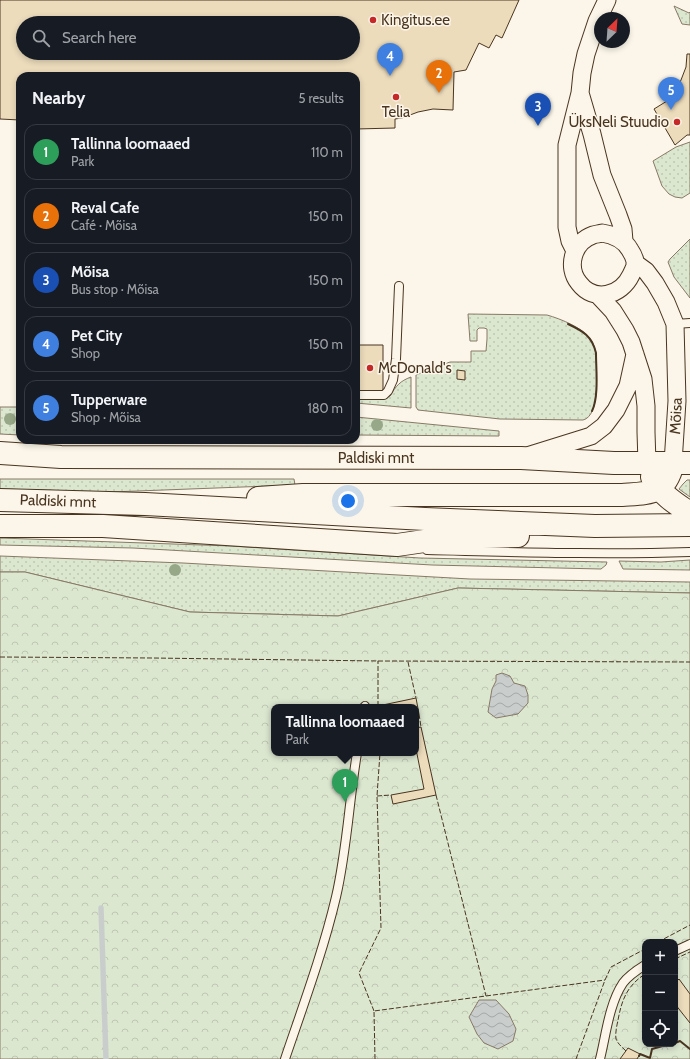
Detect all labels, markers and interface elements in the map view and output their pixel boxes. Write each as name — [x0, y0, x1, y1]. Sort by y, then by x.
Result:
place label: Kingitus.ee — [381, 11, 450, 29]
north arrow — [594, 12, 630, 48]
marker: Kingitus.ee — [368, 15, 378, 25]
search box — [16, 16, 360, 60]
icon: search — [30, 27, 52, 49]
text: Search here — [62, 29, 137, 47]
pin: 4 — [377, 43, 403, 76]
pin: 2 — [426, 60, 452, 93]
pin: 5 — [658, 77, 684, 110]
text: Nearby — [32, 88, 85, 108]
text: 5 results — [298, 90, 344, 106]
marker: Telia — [391, 92, 401, 102]
pin: 3 — [525, 93, 551, 126]
place label: Telia — [382, 103, 411, 121]
place label: ÜksNeli Stuudio — [568, 113, 669, 131]
marker: ÜksNeli Stuudio — [672, 117, 682, 127]
text: Tallinna loomaaed — [71, 135, 190, 153]
text: 1 — [44, 144, 48, 160]
text: 110 m — [311, 144, 343, 160]
text: Park — [71, 153, 94, 169]
text: Reval Cafe — [71, 199, 139, 217]
text: 2 — [43, 208, 49, 224]
text: 150 m — [308, 208, 343, 224]
text: Café · Mõisa — [71, 217, 137, 233]
text: Mõisa — [71, 263, 109, 281]
text: 3 — [42, 272, 50, 288]
text: 150 m — [308, 272, 343, 288]
text: Bus stop · Mõisa — [71, 281, 159, 297]
text: Pet City — [71, 327, 122, 345]
text: 4 — [42, 336, 50, 352]
text: 150 m — [308, 336, 343, 352]
text: Shop — [71, 345, 100, 361]
place label: McDonald's — [378, 359, 452, 377]
marker: McDonald's — [365, 363, 375, 373]
text: Tupperware — [71, 391, 147, 409]
street label: Mõisa — [666, 396, 686, 435]
text: 5 — [43, 400, 49, 416]
text: 180 m — [307, 400, 343, 416]
text: Shop · Mõisa — [71, 409, 141, 425]
street label: Paldiski mnt — [338, 449, 414, 467]
street label: Paldiski mnt — [19, 491, 97, 511]
your location — [338, 491, 358, 511]
popup — [271, 704, 419, 756]
text: Tallinna loomaaed — [285, 713, 405, 731]
text: Park — [285, 731, 309, 747]
pin: 1 — [332, 769, 358, 802]
map controls — [642, 939, 678, 1047]
button: + — [642, 939, 678, 975]
button: − — [642, 975, 678, 1011]
button: locate — [642, 1011, 678, 1047]

